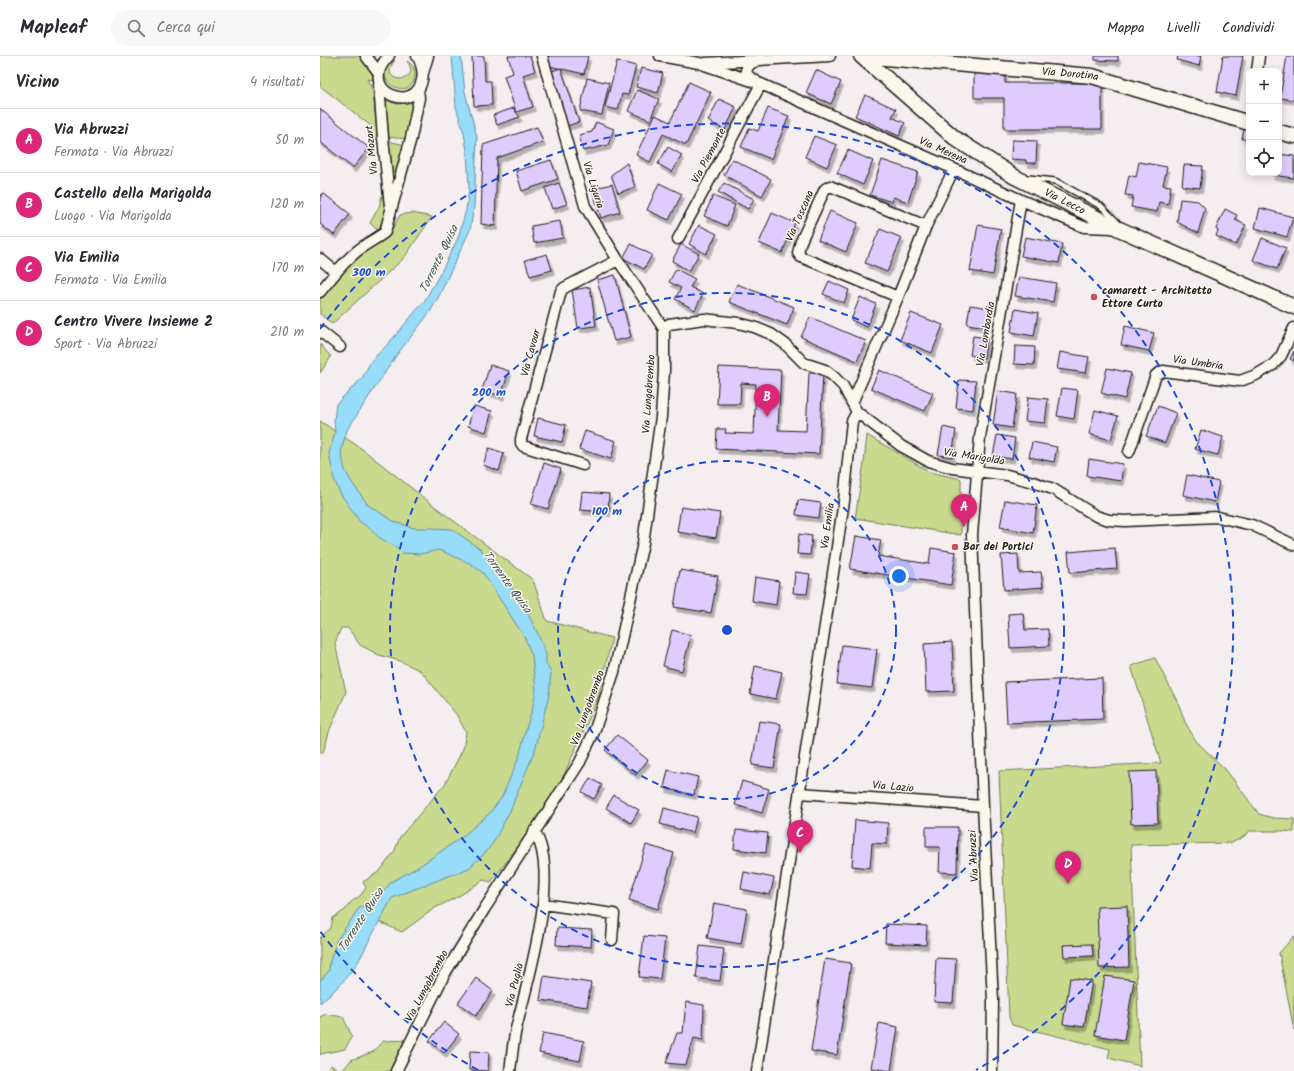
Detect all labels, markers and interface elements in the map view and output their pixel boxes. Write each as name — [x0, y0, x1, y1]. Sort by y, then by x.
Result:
search box — [111, 10, 391, 46]
text: Mapleaf — [20, 13, 87, 43]
text: Cerca qui — [157, 16, 215, 40]
icon: search — [125, 17, 147, 39]
text: Mappa — [1107, 17, 1145, 39]
text: Livelli — [1167, 17, 1200, 39]
text: Condividi — [1222, 17, 1274, 39]
street label: Via Dorotina — [1041, 63, 1101, 86]
map controls — [1246, 68, 1282, 176]
button: + — [1246, 68, 1282, 104]
text: Vicino — [16, 69, 59, 96]
text: 4 risultati — [250, 72, 304, 93]
button: − — [1246, 104, 1282, 140]
text: Via Abruzzi — [54, 118, 128, 142]
street label: Via Mozart — [360, 124, 384, 176]
street label: Via Piemonte — [687, 125, 731, 187]
text: A — [25, 130, 33, 151]
text: 50 m — [275, 130, 304, 151]
street label: Via Merena — [916, 132, 970, 170]
button: locate — [1246, 140, 1282, 176]
text: Fermata · Via Abruzzi — [54, 142, 173, 163]
street label: Via Liguria — [577, 159, 609, 211]
text: Castello della Marigolda — [54, 182, 212, 206]
street label: Via Lecco — [1041, 184, 1088, 220]
street label: Via Toscana — [781, 187, 819, 245]
text: B — [25, 194, 33, 215]
text: 120 m — [270, 194, 304, 215]
text: Luogo · Via Marigolda — [54, 206, 172, 227]
water label: Torrente Quisa — [414, 221, 464, 296]
text: Via Emilia — [54, 246, 119, 270]
text: C — [25, 258, 33, 279]
text: 170 m — [272, 258, 304, 279]
text: 300 m — [351, 263, 386, 282]
text: Fermata · Via Emilia — [54, 270, 167, 291]
place label: camarett - Architetto Ettore Curto — [1102, 282, 1212, 313]
marker: camarett - Architetto Ettore Curto — [1089, 292, 1099, 302]
street label: Via Lombardia — [971, 300, 1001, 368]
text: Centro Vivere Insieme 2 — [54, 310, 213, 334]
text: D — [25, 322, 33, 343]
text: 210 m — [270, 322, 304, 343]
street label: Via Cavour — [516, 326, 546, 379]
text: Sport · Via Abruzzi — [54, 334, 157, 355]
street label: Via Umbria — [1172, 351, 1224, 375]
street label: Via Lungobrembo — [637, 354, 661, 434]
text: 200 m — [472, 383, 506, 402]
pin: B — [754, 384, 780, 417]
street label: Via Marigolda — [942, 443, 1006, 471]
pin: A — [951, 494, 977, 527]
text: 100 m — [592, 502, 622, 521]
street label: Via Emilia — [816, 502, 840, 550]
place label: Bar dei Portici — [963, 538, 1034, 556]
marker: Bar dei Portici — [950, 542, 960, 552]
water label: Torrente Quisa — [478, 547, 537, 618]
your location — [889, 566, 909, 586]
centre of rings — [720, 623, 734, 637]
street label: Via Lungobrembo — [566, 668, 610, 748]
street label: Via Lazio — [871, 776, 915, 798]
pin: C — [787, 820, 813, 853]
street label: Via Abruzzi — [964, 829, 984, 882]
pin: D — [1055, 851, 1081, 884]
water label: Torrente Quisa — [333, 883, 390, 956]
street label: Via Lungobrembo — [400, 947, 454, 1025]
street label: Via Puglia — [501, 961, 529, 1009]

